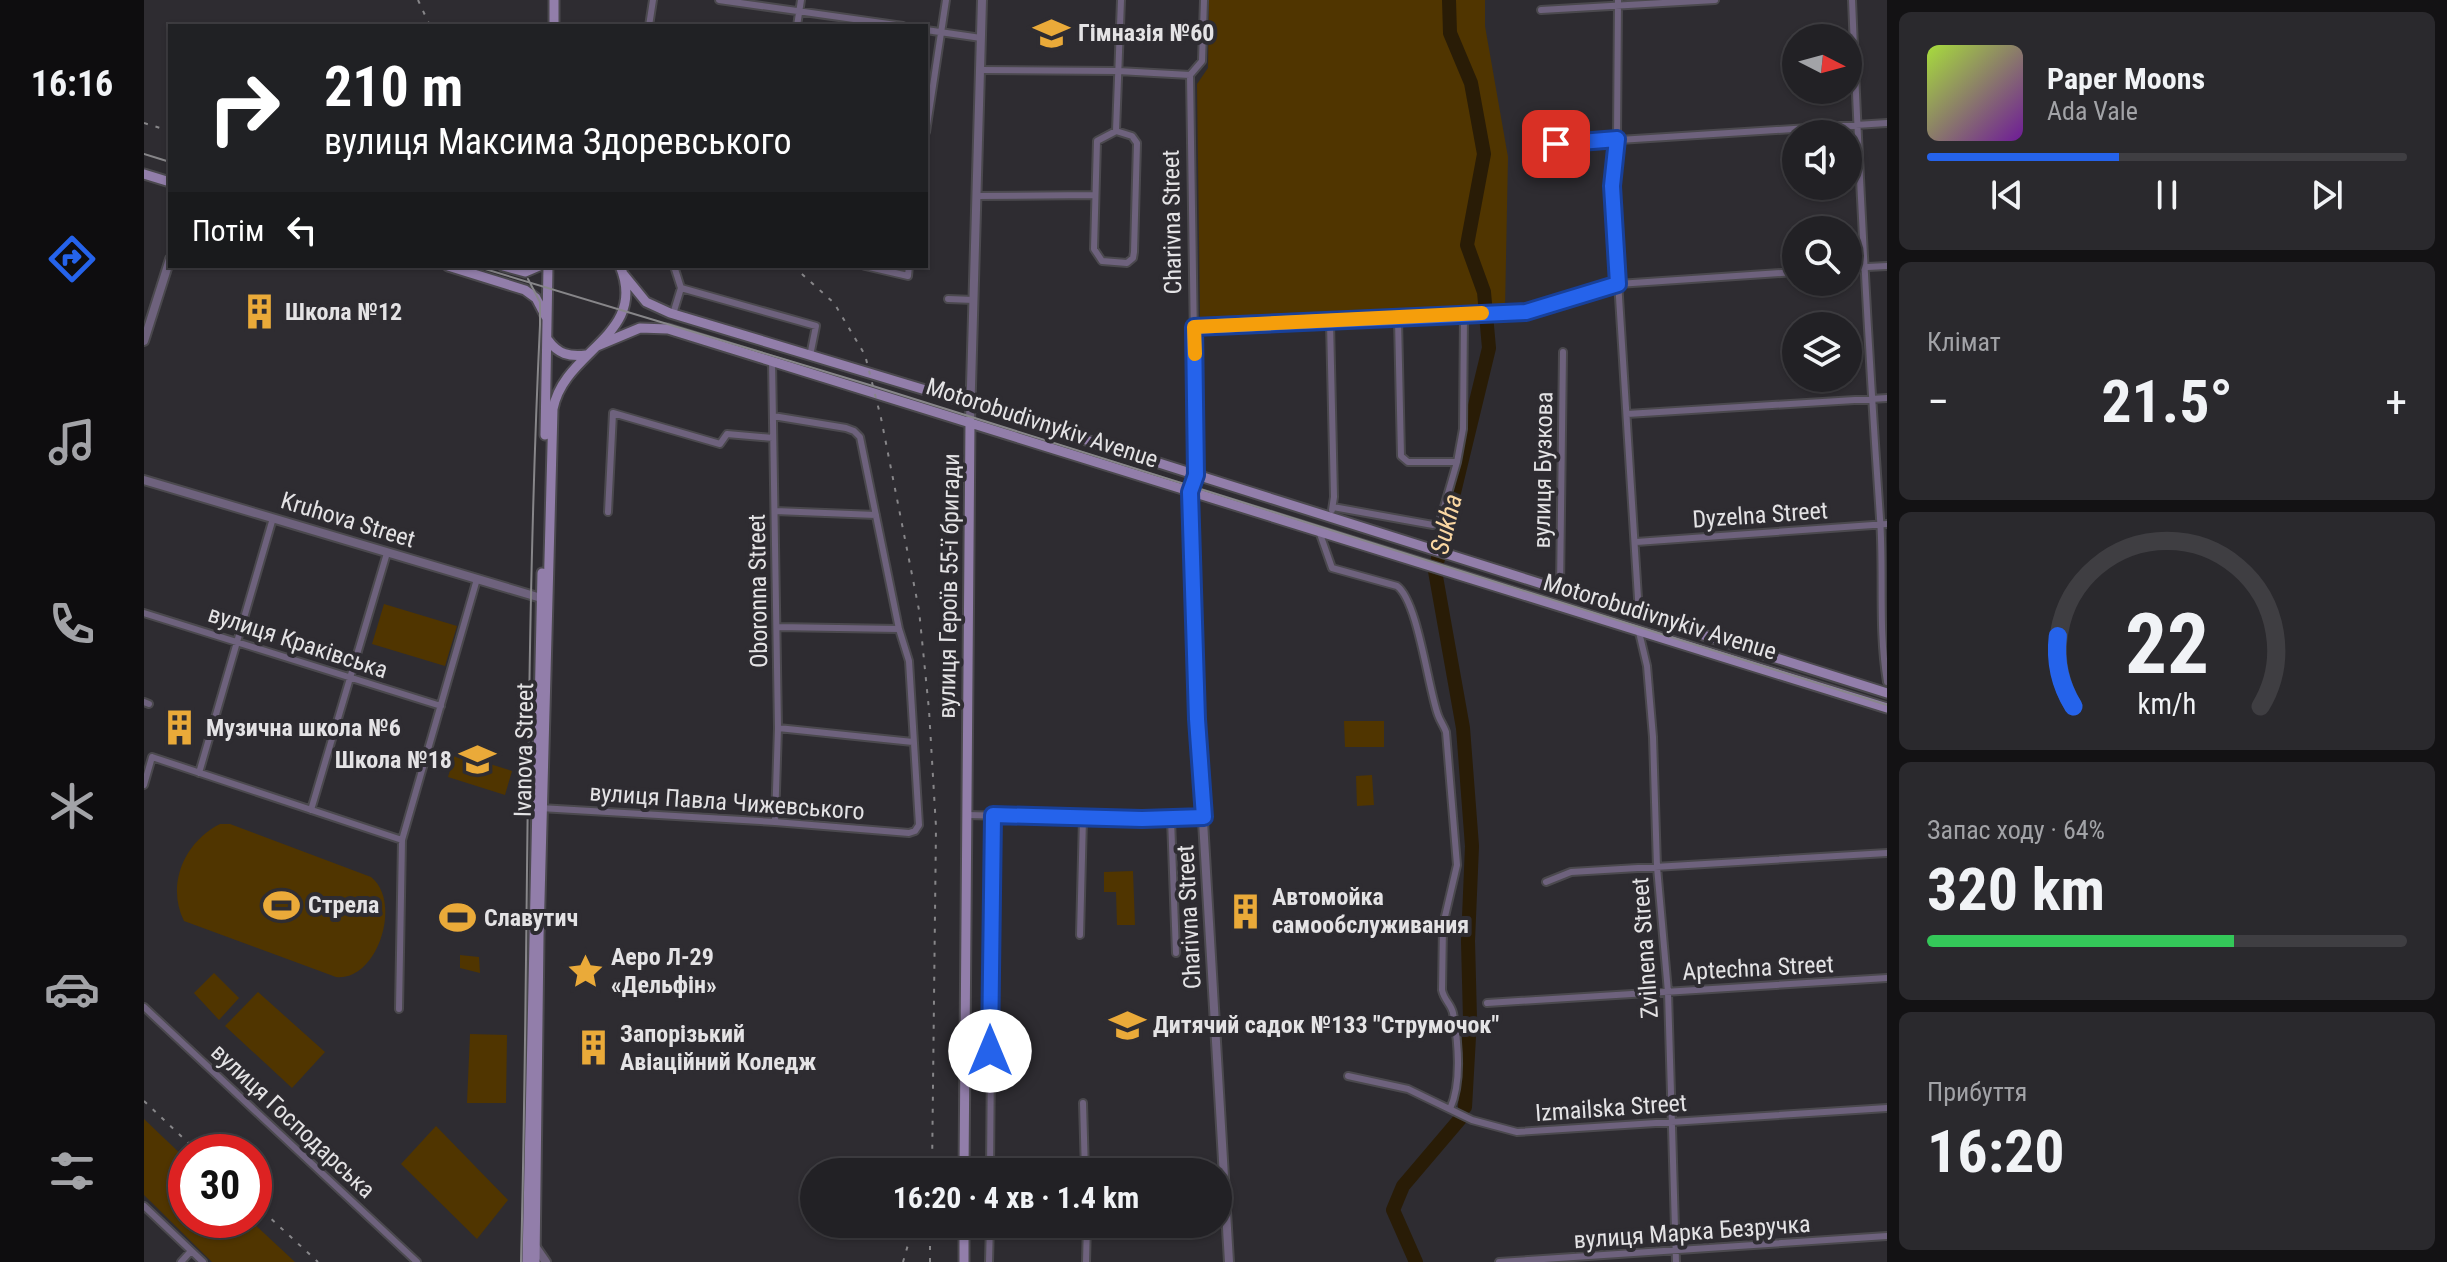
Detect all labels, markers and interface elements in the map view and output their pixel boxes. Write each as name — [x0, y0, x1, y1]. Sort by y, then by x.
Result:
school or university icon: Гімназія №60 — [1033, 14, 1071, 52]
place label: Гімназія №60 — [1078, 19, 1214, 47]
north arrow — [1782, 24, 1862, 104]
map controls — [1782, 24, 1862, 392]
text: 210 m — [324, 54, 463, 120]
icon: right — [192, 56, 296, 160]
text: Paper Moons — [2047, 61, 2205, 96]
text: 16:16 — [31, 63, 113, 105]
text: Ada Vale — [2047, 96, 2138, 126]
pin — [1522, 110, 1590, 178]
button: sound — [1782, 120, 1862, 200]
text: вулиця Максима Здоревського — [324, 121, 792, 163]
icon: arrive — [1534, 122, 1578, 166]
street label: Charivna Street — [1157, 149, 1187, 295]
icon: previous — [1985, 173, 2029, 217]
icon: pause — [2145, 173, 2189, 217]
icon: next — [2305, 173, 2349, 217]
icon: left — [280, 208, 324, 252]
text: Потім — [192, 213, 264, 248]
button: search — [1782, 216, 1862, 296]
icon: directions — [44, 231, 100, 287]
building icon: Школа №12 — [240, 293, 278, 331]
place label: Школа №12 — [285, 298, 402, 326]
button: layers — [1782, 312, 1862, 392]
text: Клімат — [1927, 327, 2001, 357]
text: 21.5° — [2101, 366, 2233, 437]
street label: Motorobudivnykiv Avenue — [923, 372, 1161, 474]
text: − — [1927, 376, 1949, 428]
text: + — [2385, 376, 2407, 428]
street label: вулиця Бузкова — [1528, 391, 1558, 549]
icon: music — [44, 414, 100, 470]
street label: вулиця Героїв 55-ї бригади — [933, 453, 965, 719]
street label: Kruhova Street — [278, 486, 418, 554]
water label: Sukha — [1424, 491, 1468, 557]
street label: Dyzelna Street — [1691, 496, 1829, 534]
street label: Oboronna Street — [743, 514, 773, 668]
street label: Motorobudivnykiv Avenue — [1540, 568, 1780, 666]
icon: phone — [44, 596, 100, 652]
text: 22 — [2125, 596, 2209, 693]
street label: вулиця Краківська — [205, 600, 391, 684]
street label: Ivanova Street — [509, 683, 539, 817]
text: km/h — [2138, 687, 2196, 721]
building icon: Музична школа №6 — [161, 709, 199, 747]
place label: Музична школа №6 — [206, 714, 401, 742]
school or university icon: Школа №18 — [459, 741, 497, 779]
place label: Школа №18 — [335, 746, 452, 774]
icon: climate — [44, 778, 100, 834]
street label: вулиця Павла Чижевського — [588, 778, 866, 826]
text: Запас ходу · 64% — [1927, 815, 2105, 845]
street label: Charivna Street — [1171, 844, 1207, 990]
text: 320 km — [1927, 854, 2105, 925]
street label: Zvilnena Street — [1626, 877, 1664, 1019]
place label: Автомойка самообслуживания — [1272, 883, 1469, 939]
sports icon: Стрела — [263, 886, 301, 924]
place label: Стрела — [308, 891, 379, 919]
building icon: Автомойка самообслуживания — [1227, 892, 1265, 930]
sports icon: Славутич — [439, 899, 477, 937]
place label: Славутич — [484, 904, 578, 932]
place label: Аеро Л-29 «Дельфін» — [611, 943, 717, 999]
street label: Aptechna Street — [1682, 950, 1834, 986]
place icon: Аеро Л-29 «Дельфін» — [566, 952, 604, 990]
icon: car — [44, 961, 100, 1017]
school or university icon: Дитячий садок №133 "Струмочок" — [1108, 1006, 1146, 1044]
position arrow — [948, 1009, 1032, 1093]
place label: Дитячий садок №133 "Струмочок" — [1153, 1011, 1499, 1039]
place label: Запорізький Авіаційний Коледж — [620, 1020, 816, 1076]
building icon: Запорізький Авіаційний Коледж — [575, 1029, 613, 1067]
street label: вулиця Господарська — [205, 1038, 381, 1204]
text: Прибуття — [1927, 1077, 2027, 1107]
street label: Izmailska Street — [1534, 1089, 1688, 1127]
text: 16:20 — [1927, 1116, 2065, 1187]
speed limit sign: 30 — [168, 1134, 272, 1238]
icon: filters — [44, 1143, 100, 1199]
text: 16:20 · 4 хв · 1.4 km — [893, 1180, 1139, 1215]
street label: вулиця Марка Безручка — [1573, 1210, 1811, 1254]

